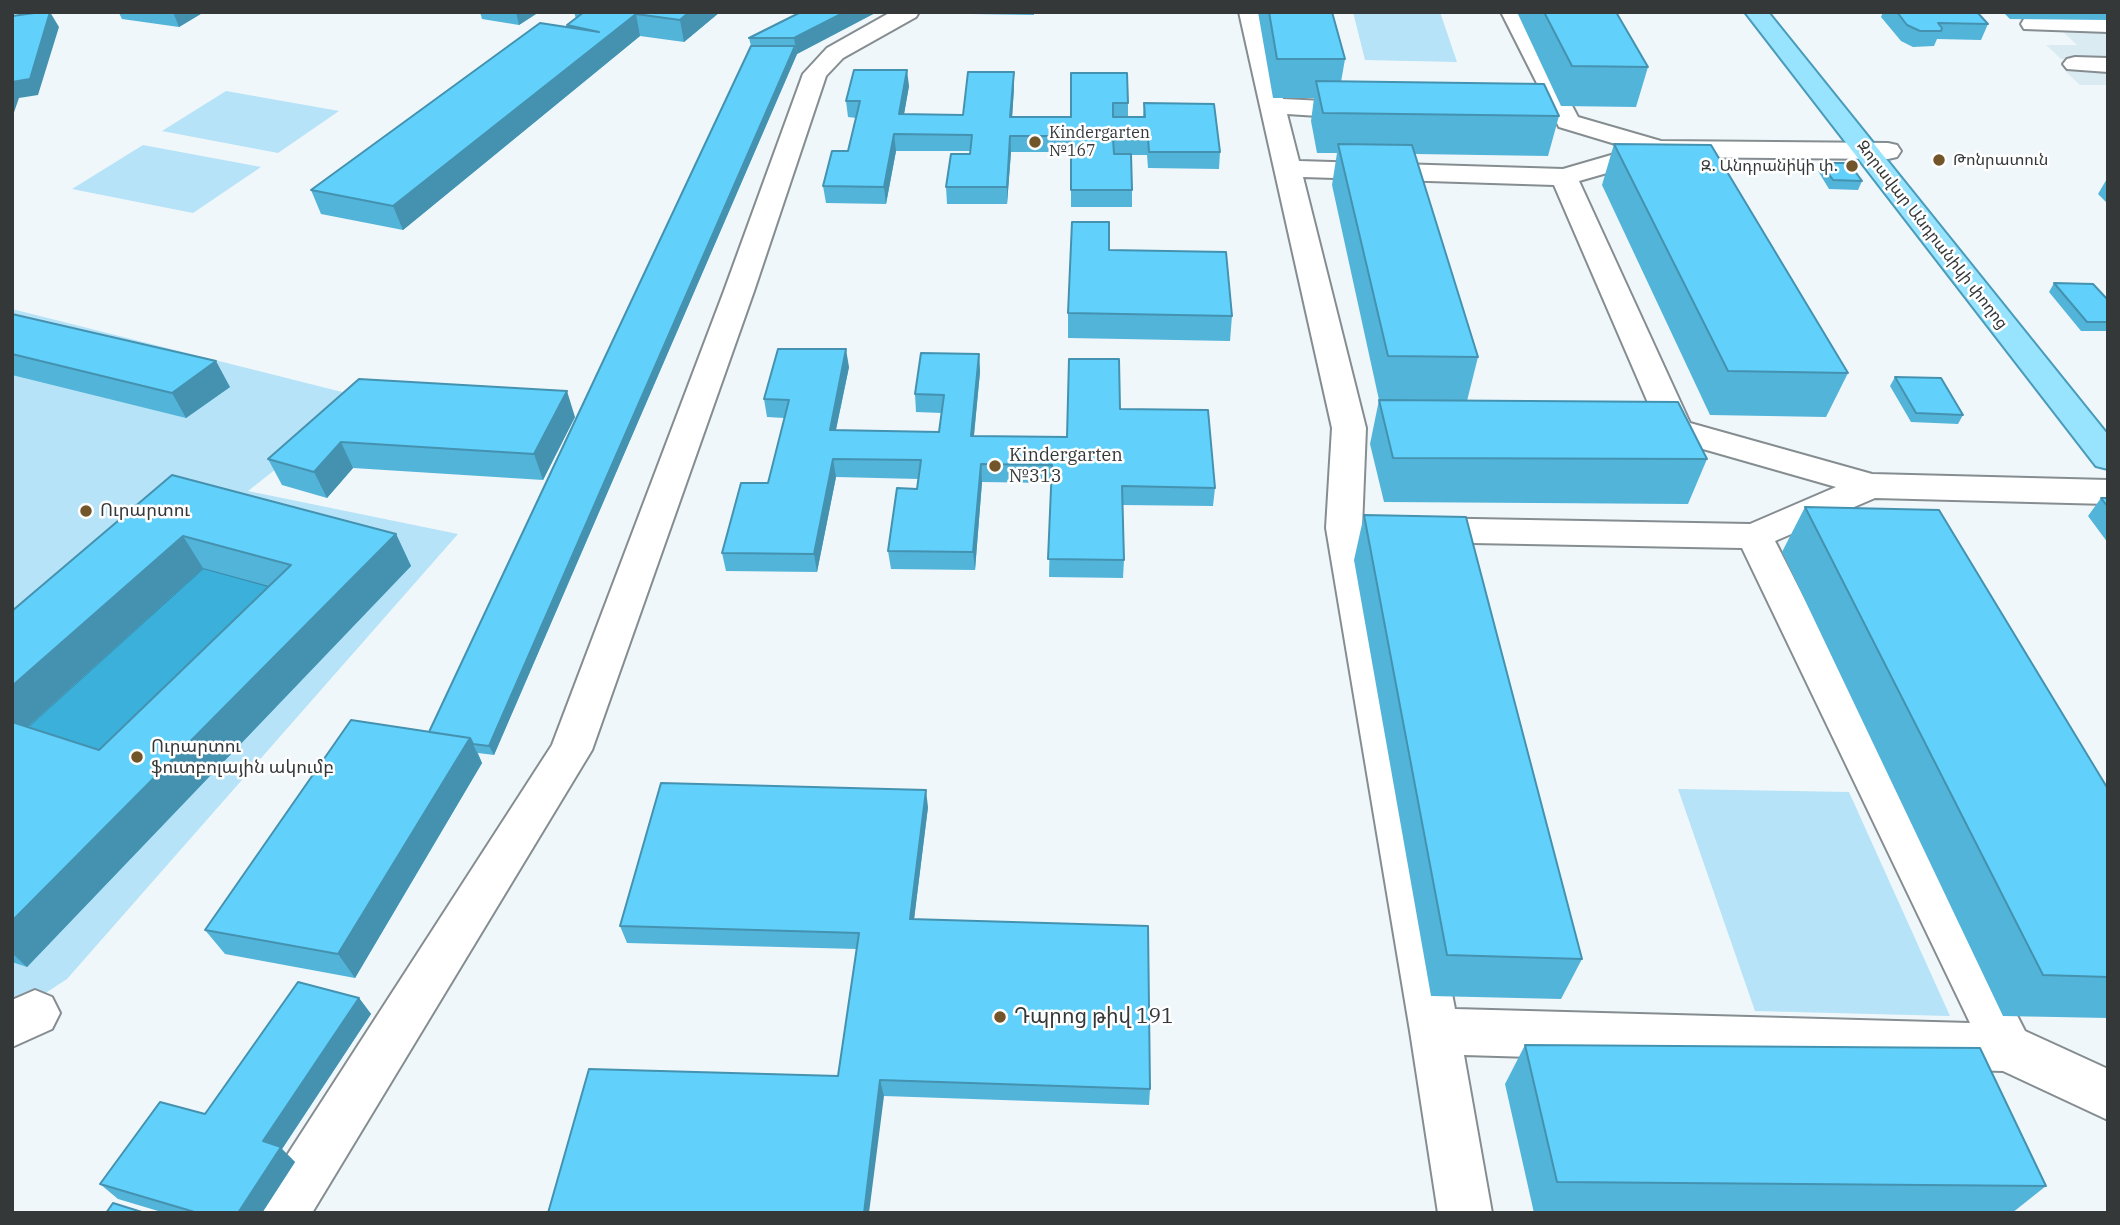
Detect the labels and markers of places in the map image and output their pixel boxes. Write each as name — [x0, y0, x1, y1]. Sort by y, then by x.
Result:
place label: Kindergarten №167 — [1049, 123, 1150, 161]
marker: Kindergarten №167 — [1027, 134, 1043, 150]
place label: Թոնրատուն — [1953, 150, 2048, 170]
marker: Թոնրատուն — [1931, 152, 1947, 168]
place label: Զ. Անդրանիկի փ. — [1701, 156, 1838, 176]
marker: Զ. Անդրանիկի փ. — [1844, 158, 1860, 174]
place label: Kindergarten №313 — [1009, 445, 1123, 488]
marker: Kindergarten №313 — [987, 458, 1003, 474]
place label: Ուրարտու — [100, 500, 190, 522]
marker: Ուրարտու — [78, 503, 94, 519]
place label: Ուրարտու ֆուտբոլային ակումբ — [151, 736, 334, 778]
marker: Ուրարտու ֆուտբոլային ակումբ — [129, 749, 145, 765]
place label: Դպրոց թիվ 191 — [1014, 1004, 1174, 1030]
marker: Դպրոց թիվ 191 — [992, 1009, 1008, 1025]

